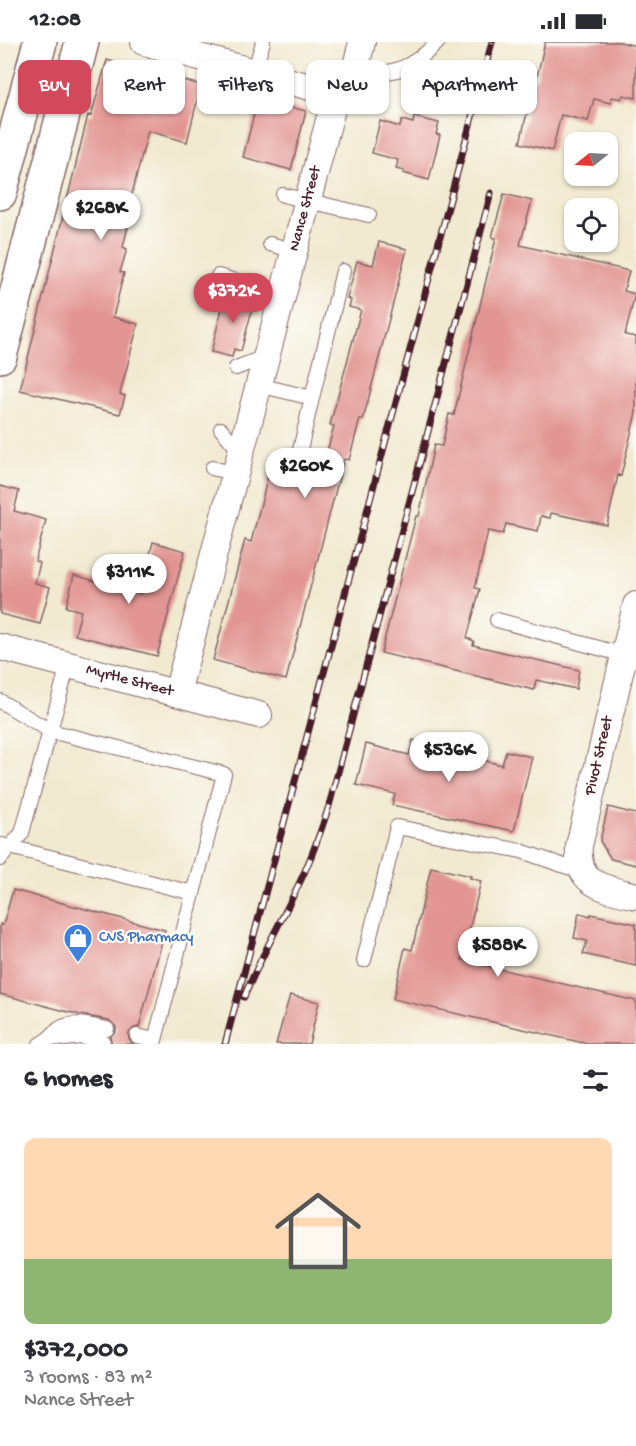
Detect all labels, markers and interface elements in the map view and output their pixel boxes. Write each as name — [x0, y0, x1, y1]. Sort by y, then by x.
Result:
text: 12:08 — [30, 8, 81, 34]
chip: Buy — [18, 60, 91, 114]
chip: Rent — [103, 60, 185, 114]
chip: Filters — [197, 60, 294, 114]
chip: New — [306, 60, 389, 114]
chip: Apartment — [401, 60, 537, 114]
north arrow — [564, 132, 618, 186]
map controls — [564, 132, 618, 252]
street label: Nance Street — [285, 163, 326, 253]
pin: $268K — [59, 190, 143, 241]
text: $268K — [76, 198, 126, 221]
button: locate — [564, 198, 618, 252]
pin: $372K — [191, 273, 275, 324]
text: $372K — [208, 281, 258, 304]
pin: $260K — [263, 448, 347, 499]
text: $260K — [279, 456, 331, 479]
pin: $311K — [87, 554, 171, 605]
text: $311K — [106, 562, 152, 585]
street label: Myrtle Street — [84, 660, 177, 702]
street label: Pivot Street — [581, 713, 619, 798]
pin: $536K — [407, 732, 491, 783]
text: $536K — [423, 740, 475, 763]
shop icon: CVS Pharmacy — [62, 922, 94, 964]
pin: $588K — [456, 927, 540, 978]
place label: CVS Pharmacy — [99, 929, 193, 948]
text: $588K — [472, 935, 524, 958]
icon: filters — [579, 1064, 612, 1097]
text: 6 homes — [24, 1065, 112, 1096]
icon: home — [264, 1177, 372, 1285]
text: $372,000 — [24, 1336, 128, 1367]
text: 3 rooms · 83 m² — [24, 1367, 152, 1390]
text: Nance Street — [24, 1390, 133, 1413]

